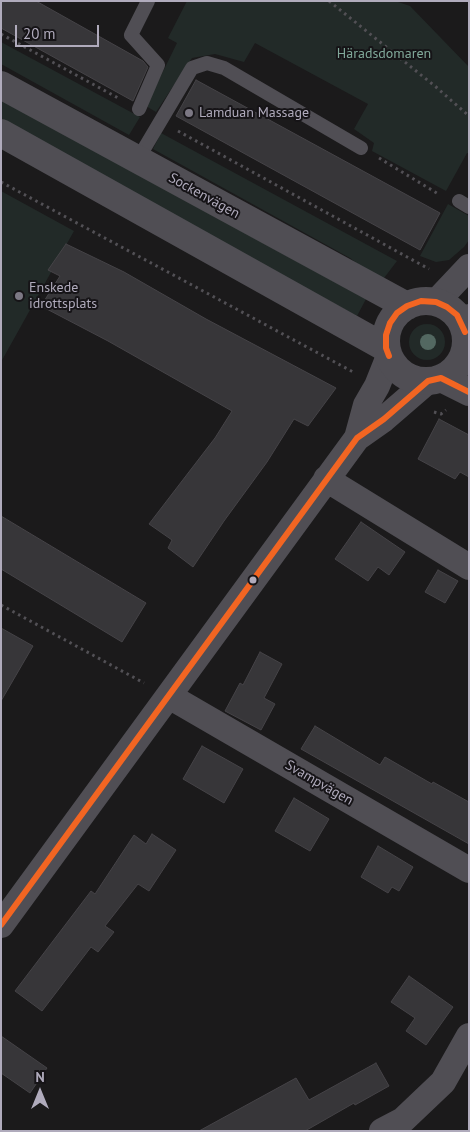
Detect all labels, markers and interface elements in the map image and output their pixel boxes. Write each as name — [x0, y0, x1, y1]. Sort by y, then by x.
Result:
scale bar — [18, 15, 101, 47]
text: 20 m — [23, 24, 56, 43]
park label: Häradsdomaren — [337, 46, 431, 62]
place label: Lamduan Massage — [199, 105, 309, 121]
marker: Lamduan Massage — [183, 107, 195, 119]
street label: Sockenvägen — [166, 170, 242, 222]
place label: Enskede idrottsplats — [29, 280, 97, 312]
marker: Enskede idrottsplats — [13, 290, 25, 302]
unlabelled marker — [248, 575, 258, 585]
street label: Svampvägen — [282, 757, 356, 809]
north arrow — [15, 1067, 65, 1117]
text: N — [35, 1068, 45, 1086]

